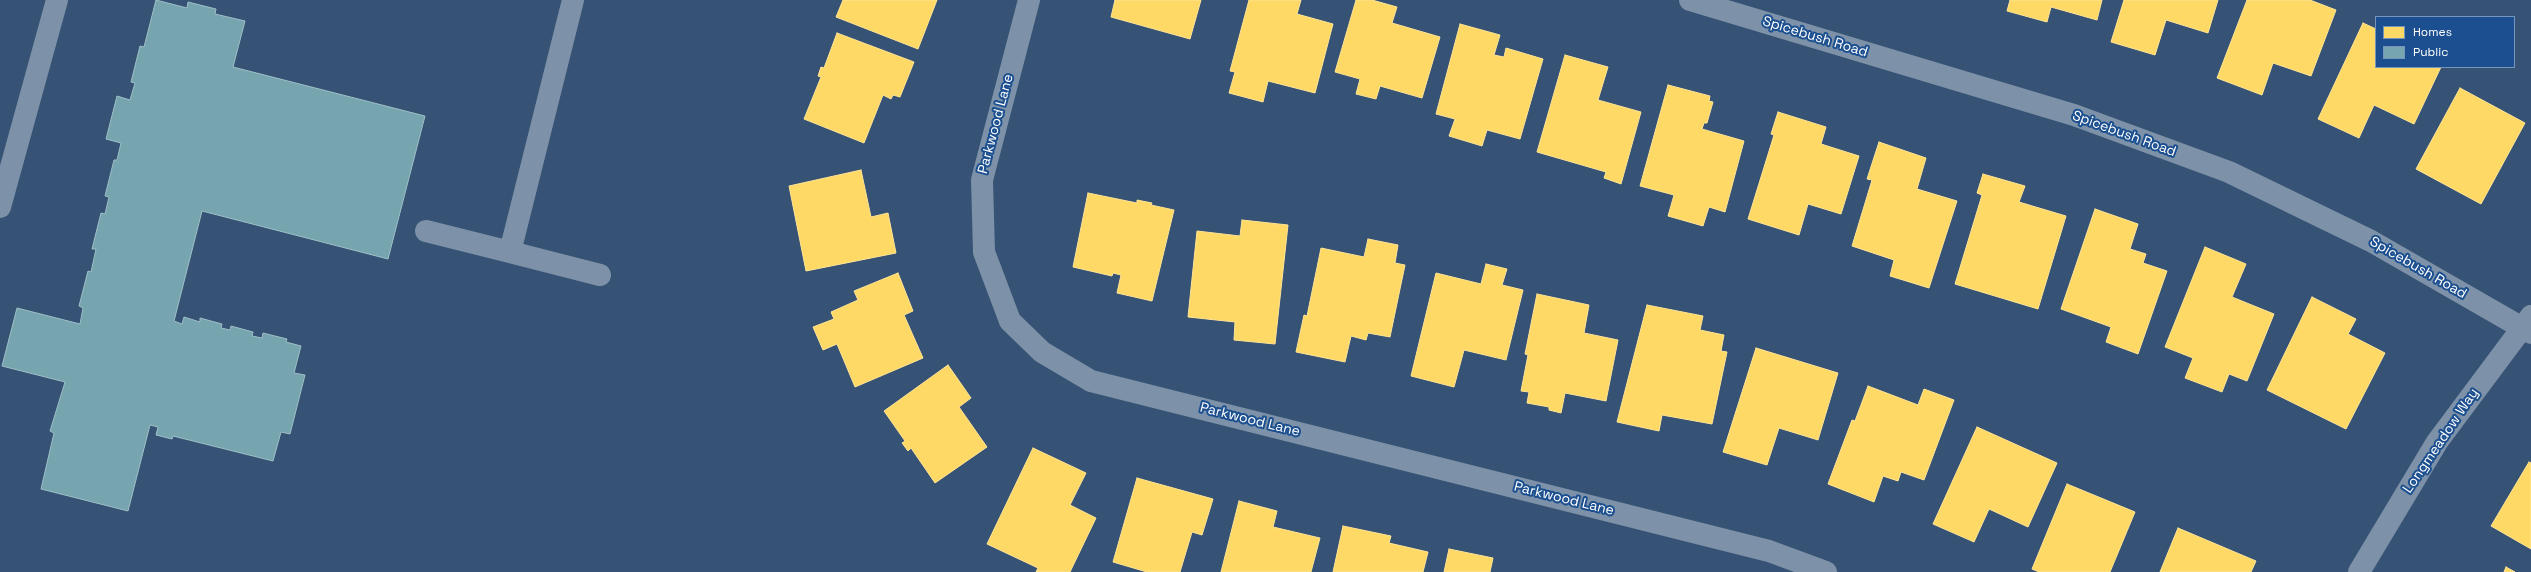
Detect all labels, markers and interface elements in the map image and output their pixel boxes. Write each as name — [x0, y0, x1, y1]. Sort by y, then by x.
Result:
street label: Spicebush Road — [1760, 13, 1870, 61]
legend — [2375, 16, 2515, 68]
text: Homes — [2413, 24, 2452, 40]
text: Public — [2413, 44, 2448, 60]
street label: Parkwood Lane — [975, 72, 1017, 176]
street label: Spicebush Road — [2070, 107, 2178, 161]
street label: Spicebush Road — [2367, 233, 2469, 303]
street label: Longmeadow Way — [2400, 385, 2482, 497]
street label: Parkwood Lane — [1198, 399, 1302, 441]
street label: Parkwood Lane — [1512, 478, 1616, 520]

